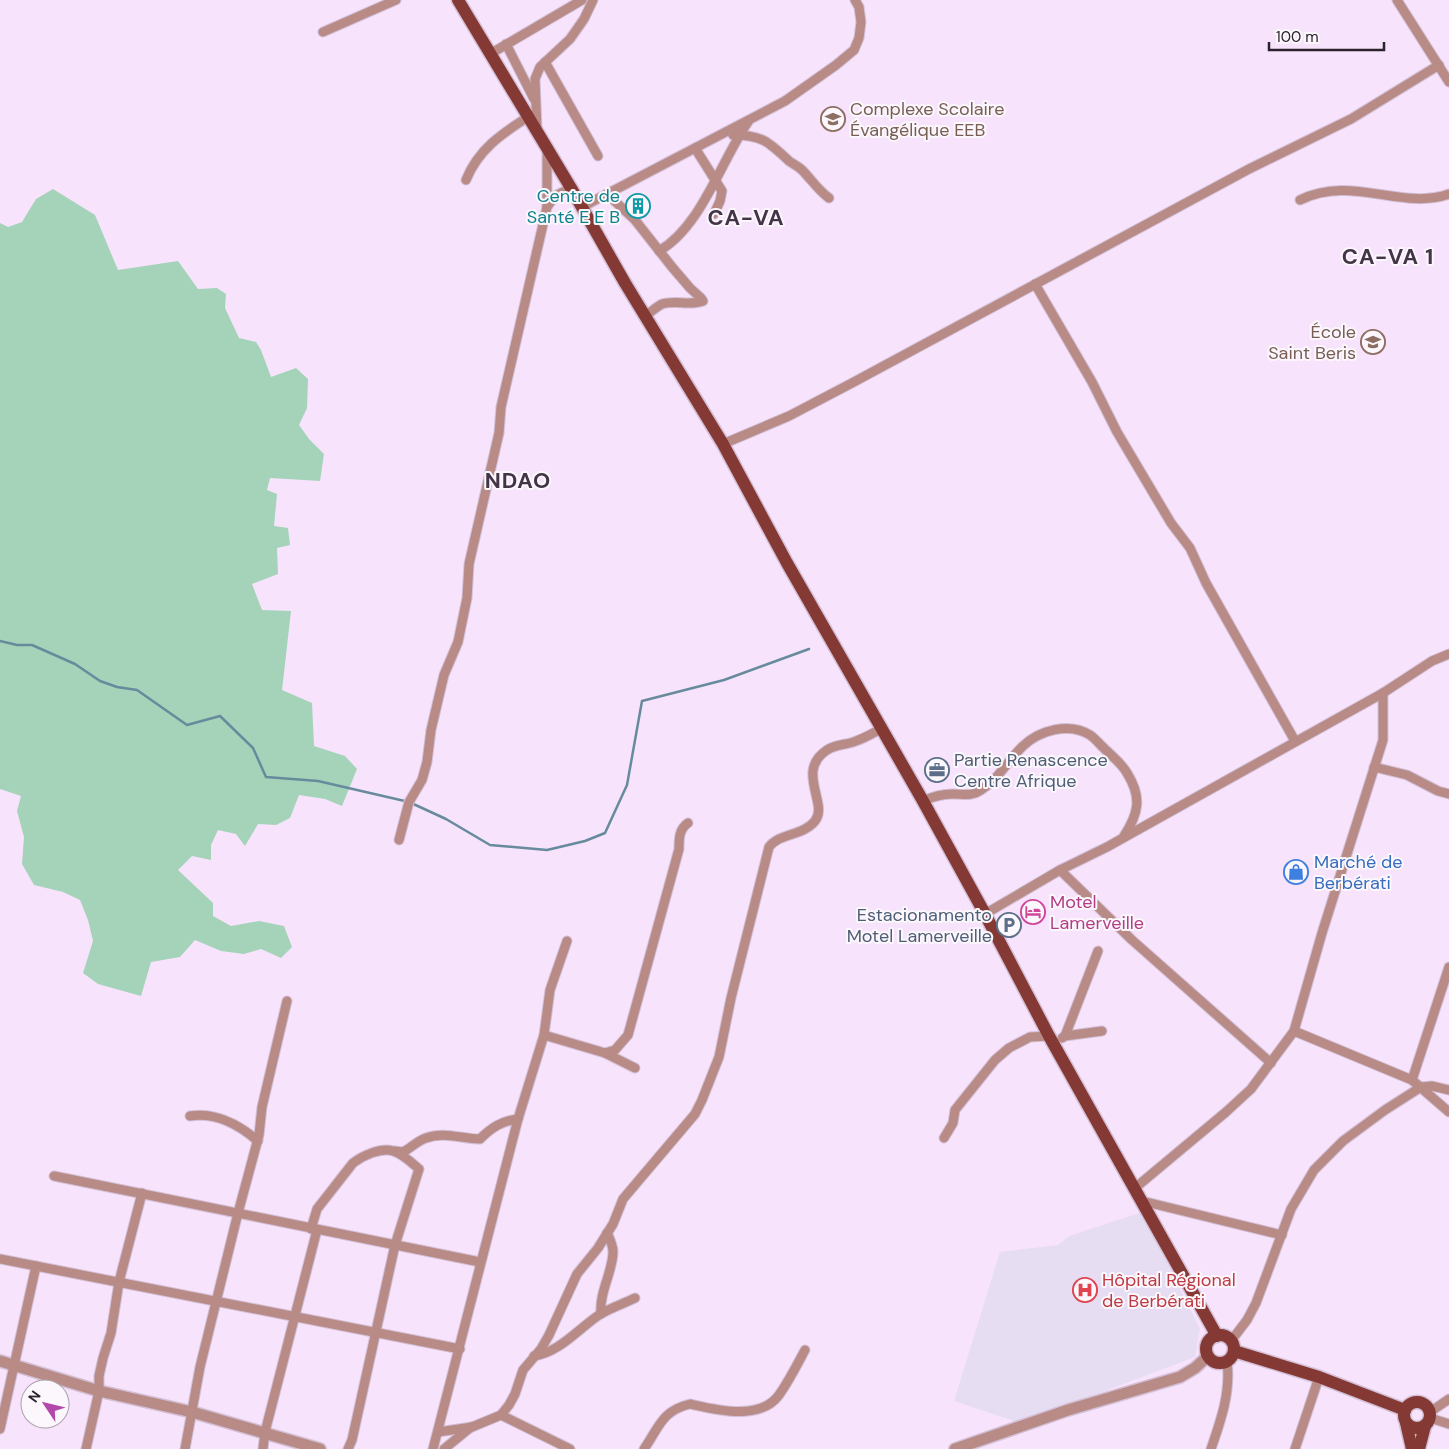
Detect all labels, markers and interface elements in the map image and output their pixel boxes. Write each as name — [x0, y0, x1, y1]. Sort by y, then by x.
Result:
scale bar — [1269, 20, 1384, 52]
text: 100 m — [1276, 27, 1319, 47]
place label: Complexe Scolaire Évangélique EEB — [850, 97, 1004, 142]
school or university icon: Complexe Scolaire Évangélique EEB — [820, 106, 846, 132]
place label: Centre de Santé E E B — [527, 184, 620, 229]
building icon: Centre de Santé E E B — [625, 193, 651, 219]
district label: CA-VA — [707, 203, 785, 232]
district label: CA-VA 1 — [1342, 242, 1434, 271]
place label: École Saint Beris — [1268, 320, 1356, 365]
school or university icon: École Saint Beris — [1360, 329, 1386, 355]
district label: NDAO — [485, 466, 551, 495]
place label: Partie Renascence Centre Afrique — [954, 748, 1108, 793]
office icon: Partie Renascence Centre Afrique — [924, 757, 950, 783]
place label: Marché de Berbérati — [1314, 850, 1402, 895]
shop icon: Marché de Berbérati — [1283, 859, 1309, 885]
place label: Motel Lamerveille — [1050, 890, 1144, 935]
hotel icon: Motel Lamerveille — [1020, 899, 1046, 925]
place label: Estacionamento Motel Lamerveille — [847, 903, 992, 948]
parking icon: Estacionamento Motel Lamerveille — [996, 912, 1022, 938]
place label: Hôpital Régional de Berbérati — [1102, 1268, 1236, 1313]
hospital icon: Hôpital Régional de Berbérati — [1072, 1277, 1098, 1303]
north arrow — [20, 1379, 70, 1429]
text: N — [24, 1387, 45, 1406]

